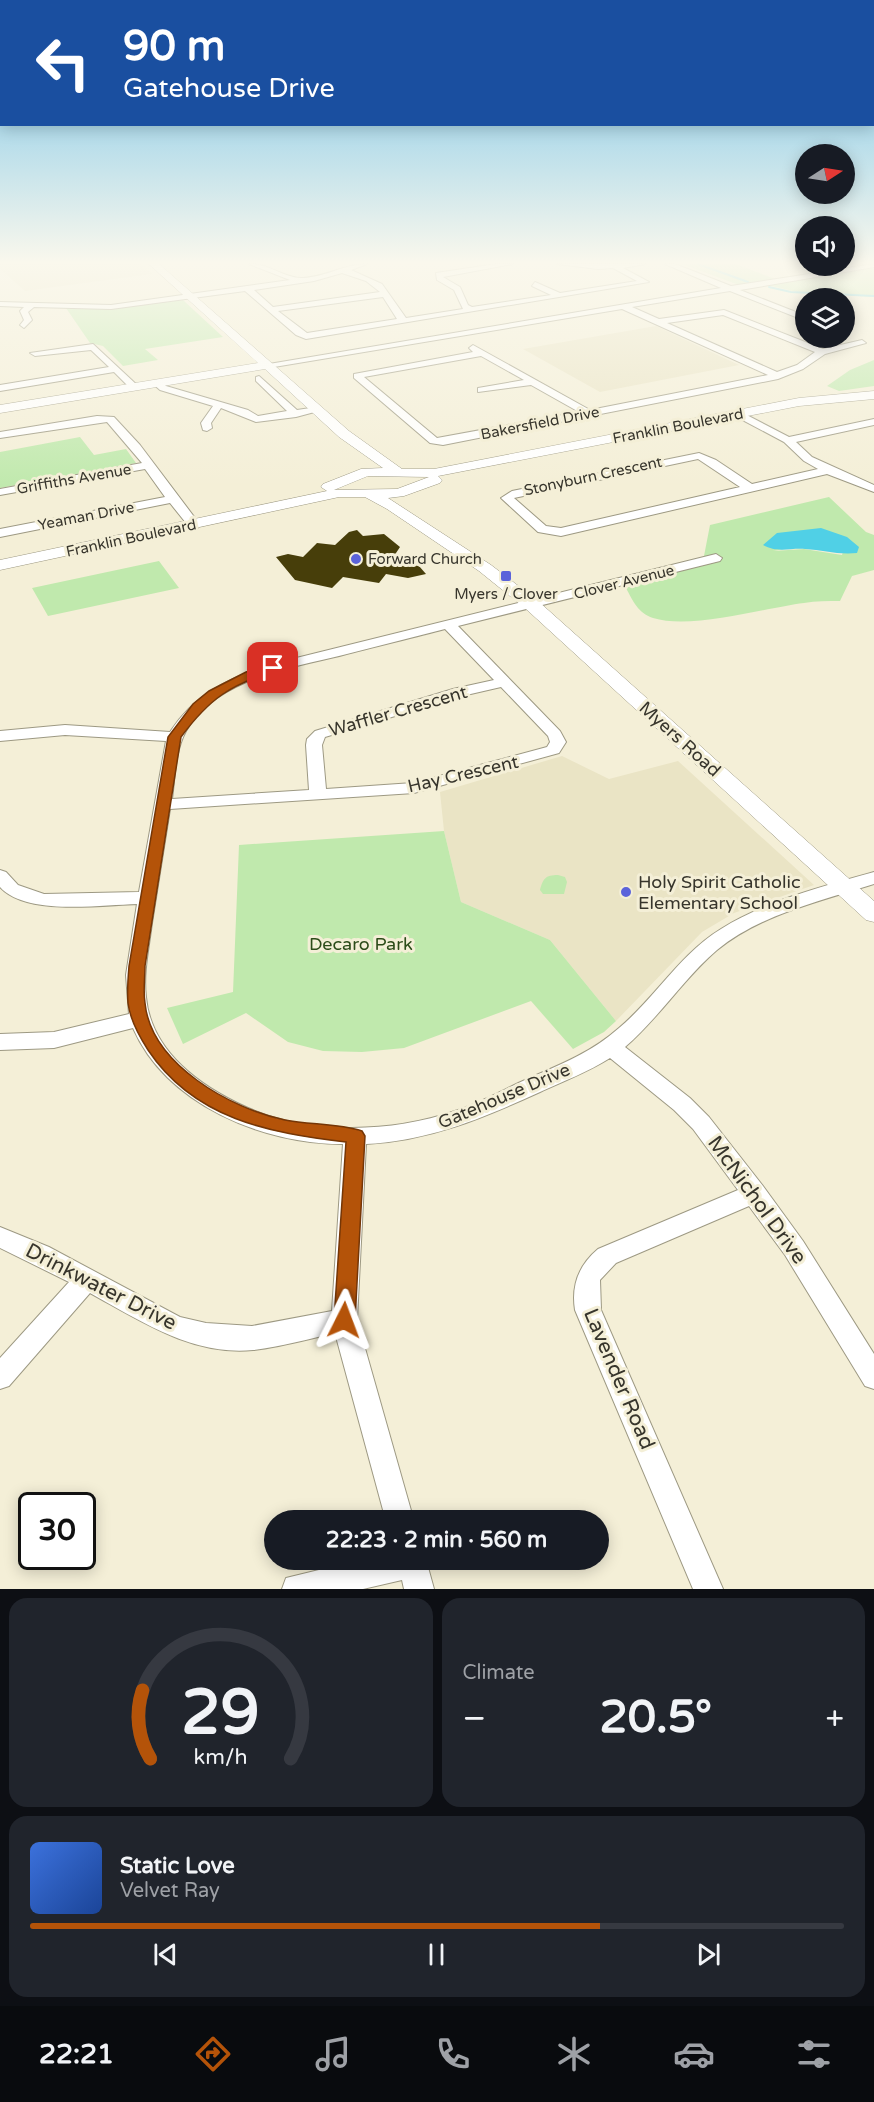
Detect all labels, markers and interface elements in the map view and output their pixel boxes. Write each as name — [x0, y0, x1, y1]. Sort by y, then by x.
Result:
text: 90 m — [123, 21, 225, 72]
icon: left — [24, 24, 102, 102]
text: Gatehouse Drive — [123, 72, 335, 105]
north arrow — [795, 144, 855, 204]
map controls — [795, 144, 855, 348]
button: sound — [795, 216, 855, 276]
button: layers — [795, 288, 855, 348]
street label: Bakersfield Drive — [479, 403, 601, 443]
street label: Franklin Boulevard — [611, 405, 745, 447]
street label: Stonyburn Crescent — [522, 453, 664, 499]
street label: Griffiths Avenue — [15, 460, 133, 498]
street label: Yeaman Drive — [36, 498, 136, 534]
street label: Franklin Boulevard — [64, 515, 198, 561]
place label: Forward Church — [368, 550, 482, 568]
marker: Forward Church — [349, 552, 363, 566]
street label: Clover Avenue — [572, 561, 676, 603]
marker: Myers / Clover — [499, 569, 513, 583]
place label: Myers / Clover — [454, 585, 558, 603]
pin — [247, 642, 298, 693]
icon: arrive — [256, 651, 289, 684]
street label: Waffler Crescent — [326, 681, 470, 741]
street label: Myers Road — [635, 697, 725, 781]
street label: Hay Crescent — [405, 751, 521, 797]
place label: Holy Spirit Catholic Elementary School — [638, 871, 801, 914]
marker: Holy Spirit Catholic Elementary School — [619, 885, 633, 899]
park label: Decaro Park — [309, 933, 413, 955]
street label: Gatehouse Drive — [435, 1058, 573, 1134]
street label: McNichol Drive — [702, 1131, 812, 1269]
street label: Drinkwater Drive — [21, 1238, 181, 1336]
position arrow — [312, 1288, 376, 1352]
street label: Lavender Road — [578, 1305, 660, 1453]
speed limit sign: 30 — [18, 1492, 96, 1570]
text: 22:23 · 2 min · 560 m — [326, 1527, 547, 1553]
text: Climate — [463, 1661, 535, 1685]
text: 29 — [182, 1676, 260, 1751]
text: 20.5° — [599, 1691, 712, 1745]
text: − — [463, 1699, 486, 1738]
text: + — [825, 1699, 844, 1738]
text: km/h — [194, 1745, 248, 1771]
text: Static Love — [120, 1853, 235, 1879]
text: Velvet Ray — [120, 1879, 220, 1903]
icon: previous — [149, 1938, 182, 1971]
icon: pause — [420, 1938, 453, 1971]
icon: next — [692, 1938, 725, 1971]
icon: directions — [192, 2033, 234, 2075]
icon: music — [312, 2033, 354, 2075]
icon: phone — [432, 2033, 474, 2075]
icon: climate — [553, 2033, 595, 2075]
icon: car — [673, 2033, 715, 2075]
icon: filters — [793, 2033, 835, 2075]
text: 22:21 — [39, 2038, 114, 2071]

